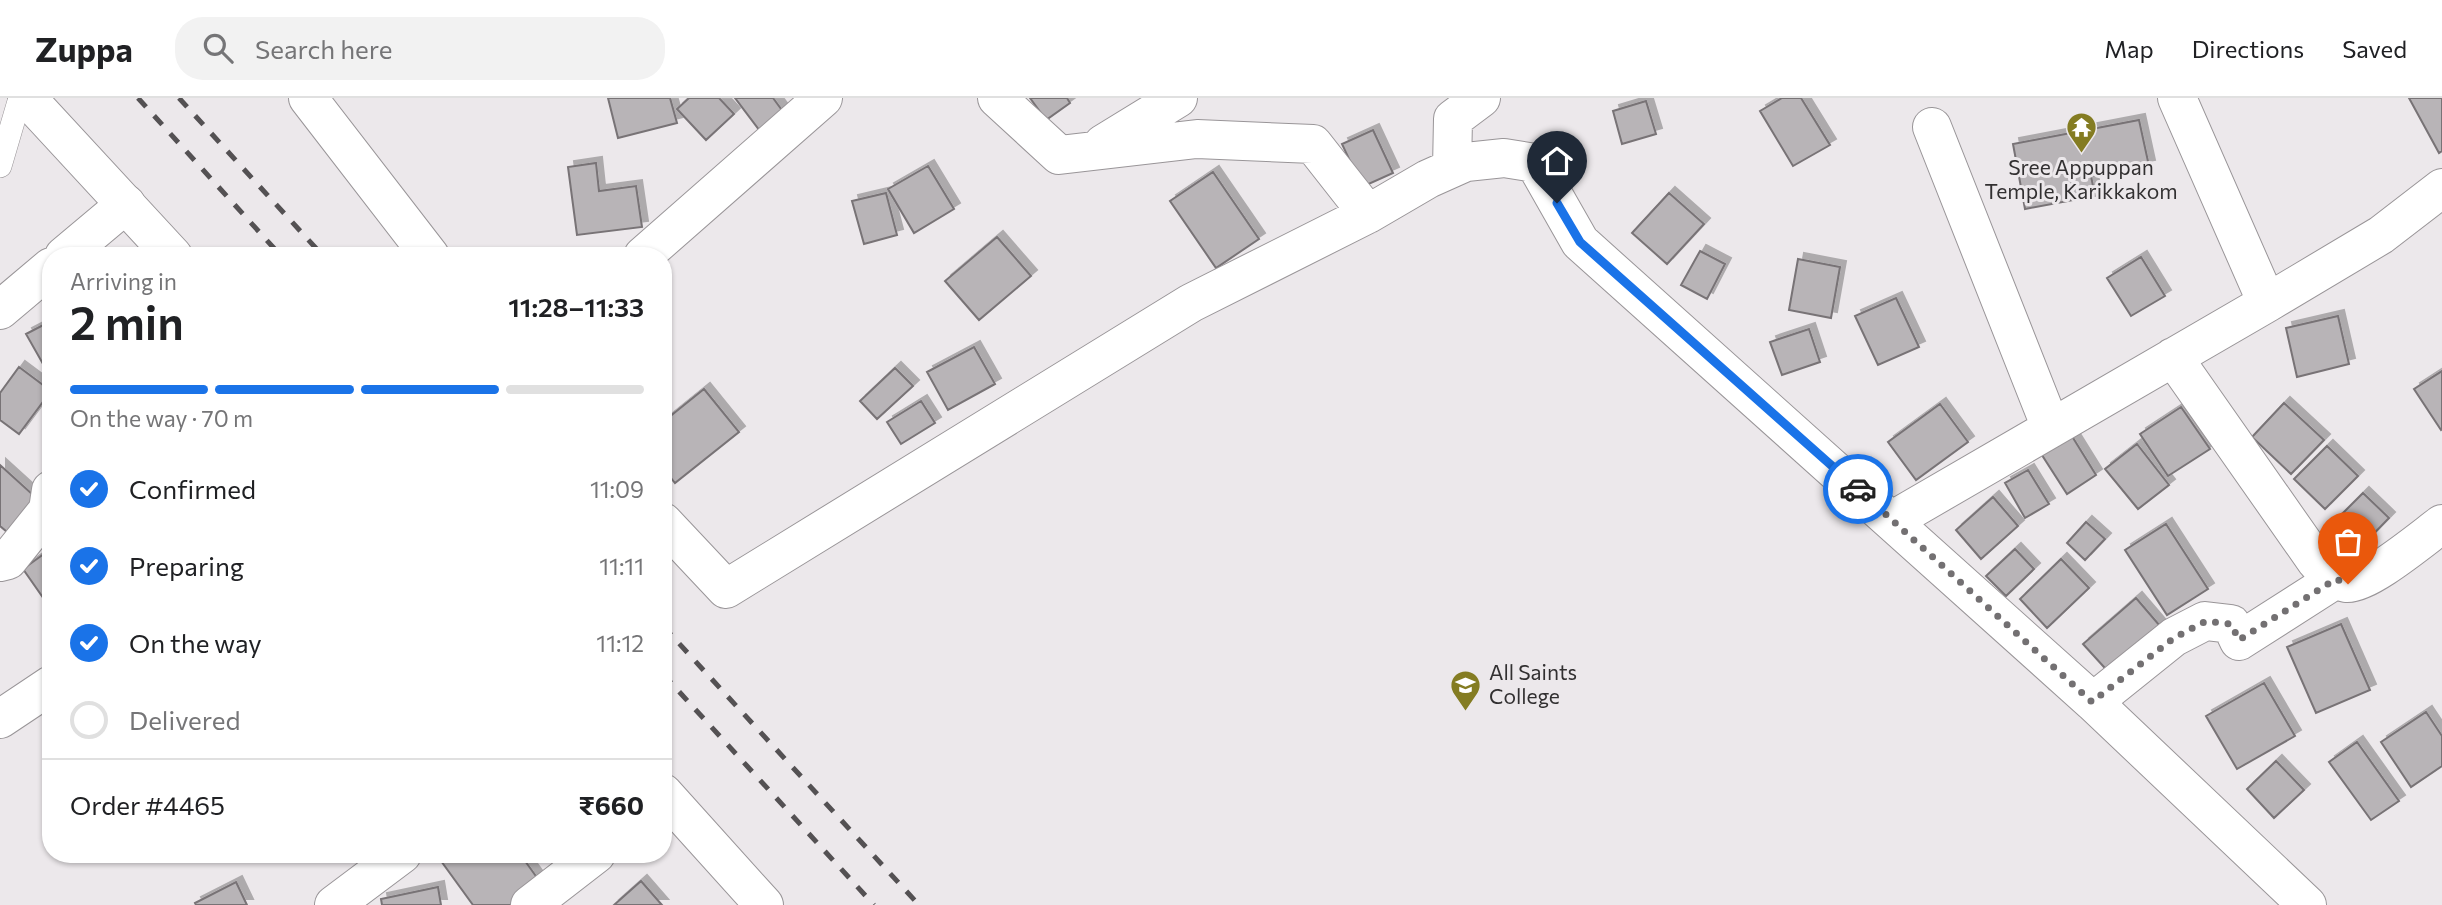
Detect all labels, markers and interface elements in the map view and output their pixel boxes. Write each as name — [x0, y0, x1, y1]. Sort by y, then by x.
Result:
search box — [175, 17, 665, 80]
text: Zuppa — [35, 28, 133, 69]
icon: search — [199, 29, 237, 67]
text: Search here — [255, 33, 392, 64]
text: Map — [2104, 34, 2154, 63]
text: Directions — [2192, 34, 2304, 63]
text: Saved — [2342, 34, 2407, 63]
temple icon: Sree Appuppan Temple, Karikkakom — [2064, 111, 2098, 155]
pin — [1527, 131, 1587, 203]
icon: home — [1538, 142, 1576, 180]
place label: Sree Appuppan Temple, Karikkakom — [1984, 154, 2178, 203]
text: Arriving in — [70, 267, 177, 295]
text: 11:28–11:33 — [508, 291, 644, 322]
text: 2 min — [70, 293, 184, 349]
text: On the way · 70 m — [70, 404, 253, 432]
courier — [1823, 454, 1893, 524]
icon: check — [70, 470, 108, 508]
icon: car — [1839, 470, 1877, 508]
text: Confirmed — [129, 473, 256, 504]
text: 11:09 — [590, 475, 644, 503]
pin — [2318, 512, 2378, 584]
icon: bag — [2329, 523, 2367, 561]
icon: check — [70, 547, 108, 585]
text: Preparing — [129, 550, 244, 581]
text: 11:11 — [599, 552, 644, 580]
icon: check — [70, 624, 108, 662]
text: On the way — [129, 627, 262, 658]
text: 11:12 — [596, 629, 644, 657]
place label: All Saints College — [1489, 659, 1577, 708]
school or university icon: All Saints College — [1449, 668, 1483, 712]
text: Delivered — [129, 704, 240, 735]
text: Order #4465 — [70, 789, 225, 820]
text: ₹660 — [579, 789, 644, 820]

